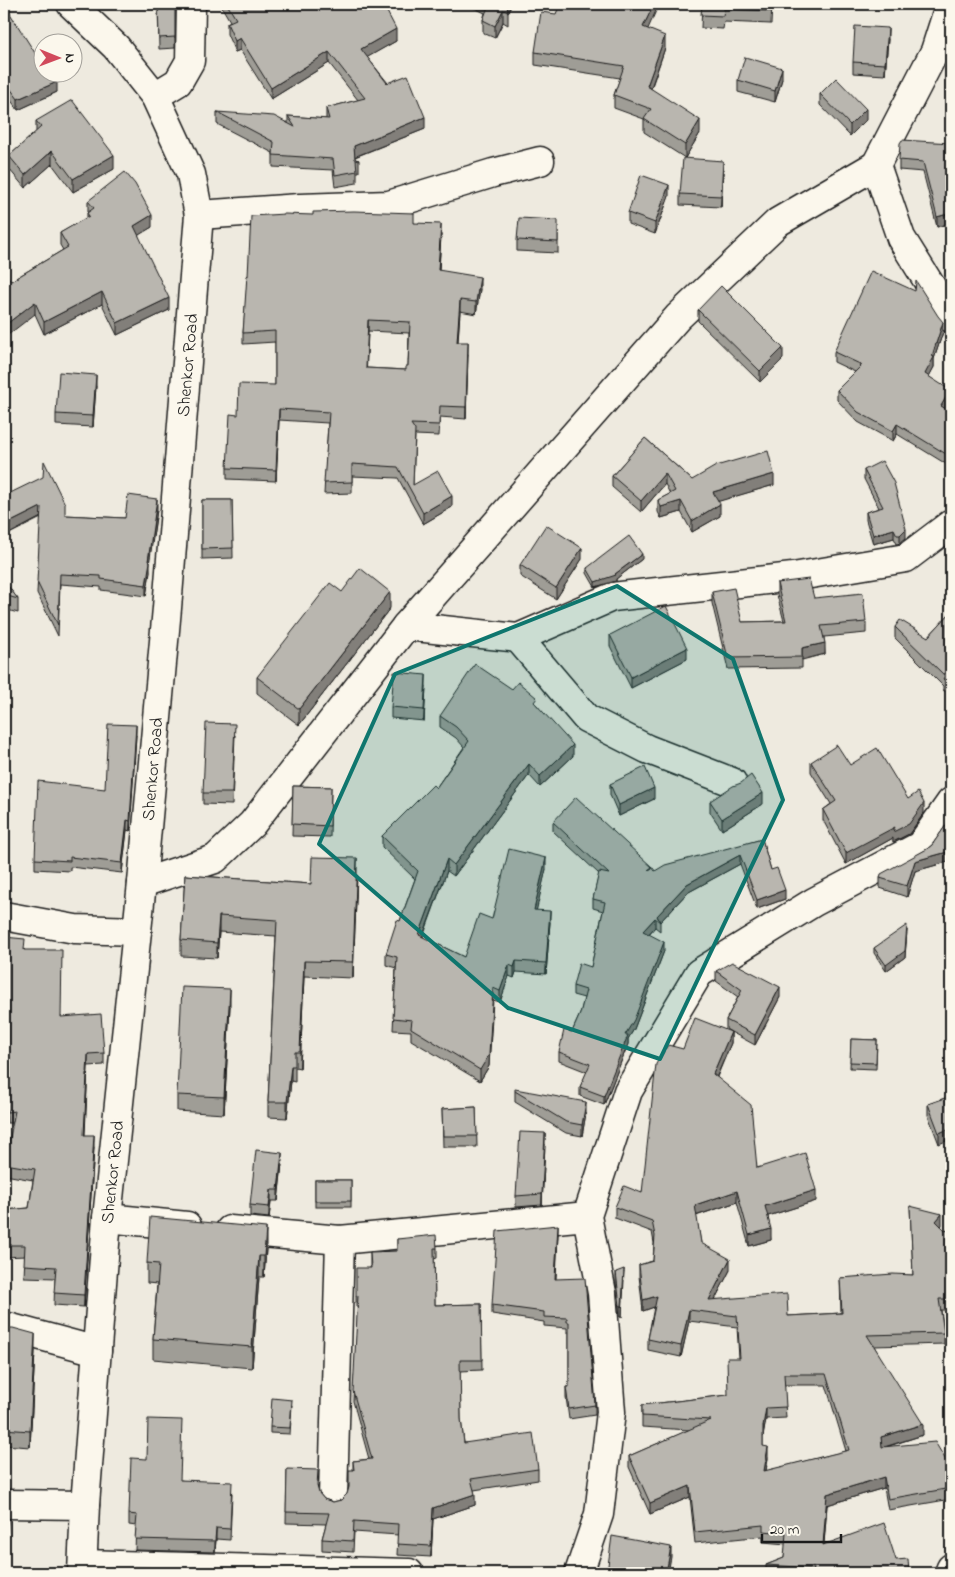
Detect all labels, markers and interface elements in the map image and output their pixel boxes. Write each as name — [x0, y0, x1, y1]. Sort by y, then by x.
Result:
north arrow — [32, 32, 82, 82]
text: N — [59, 53, 80, 63]
street label: Shenkor Road — [172, 312, 206, 418]
street label: Shenkor Road — [137, 716, 171, 822]
street label: Shenkor Road — [96, 1119, 132, 1225]
scale bar — [762, 1512, 841, 1544]
text: 20 m — [770, 1519, 800, 1541]

